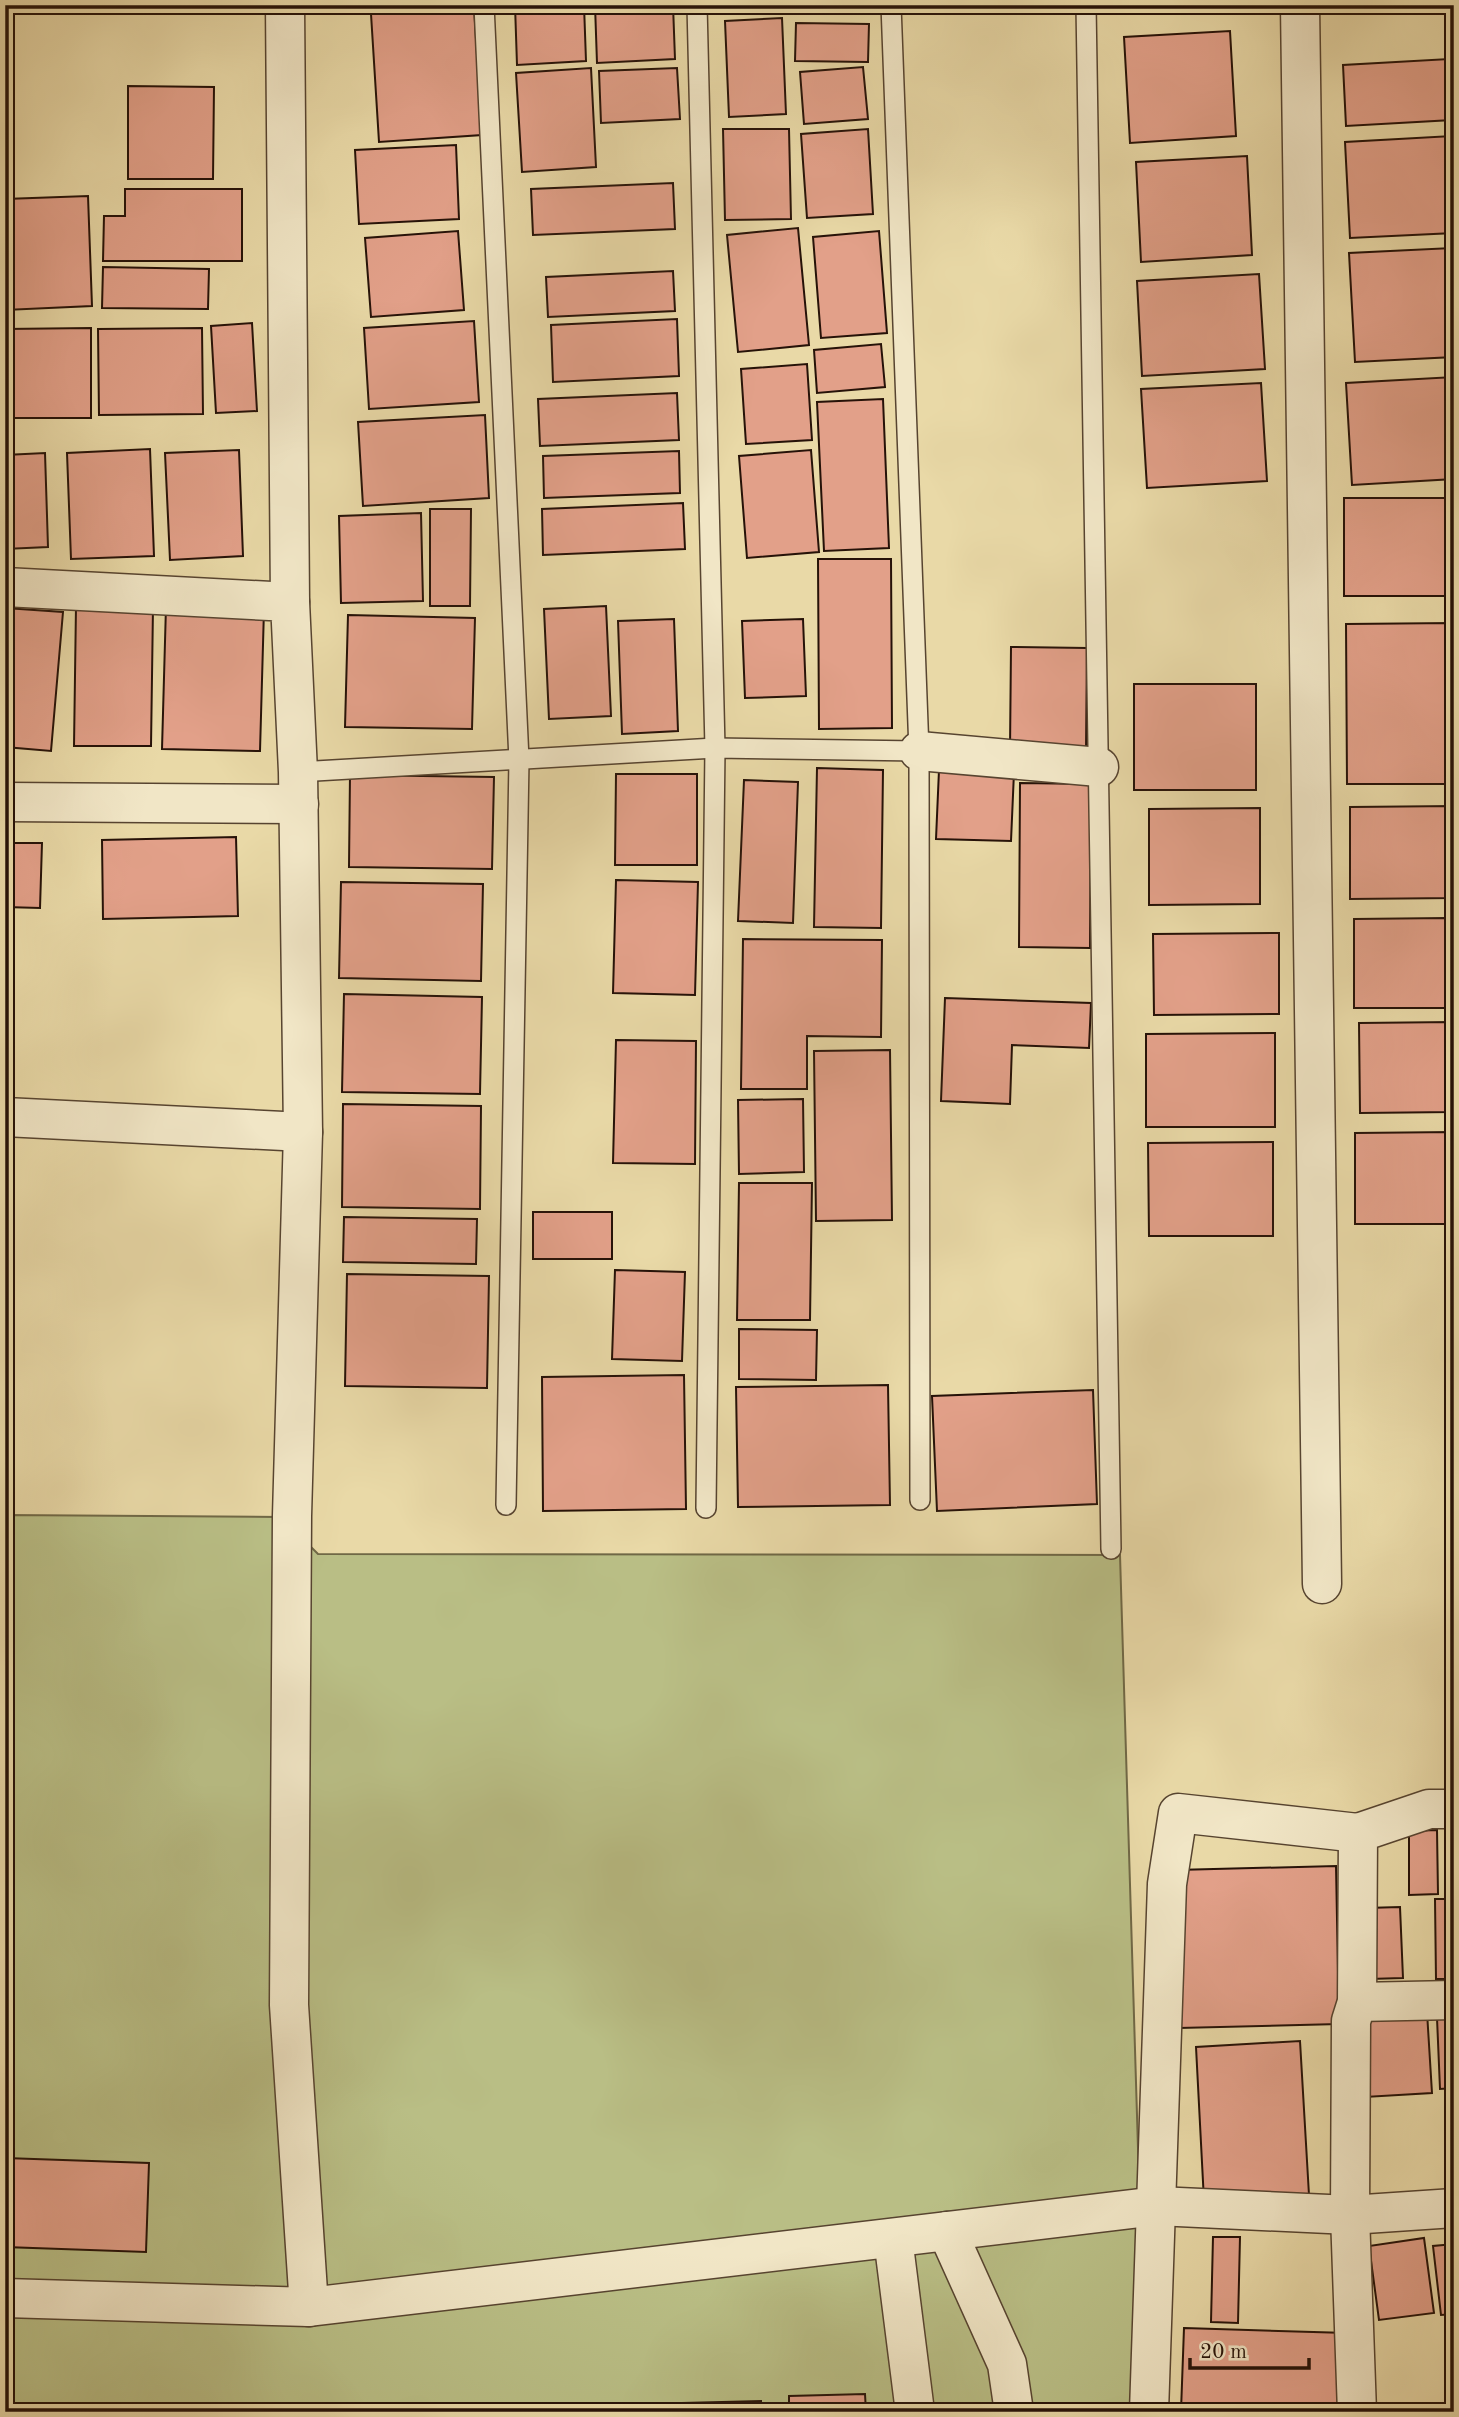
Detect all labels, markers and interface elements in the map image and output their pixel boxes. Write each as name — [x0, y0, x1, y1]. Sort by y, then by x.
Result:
scale bar — [1190, 2326, 1308, 2370]
text: 20 m — [1200, 2342, 1247, 2363]

